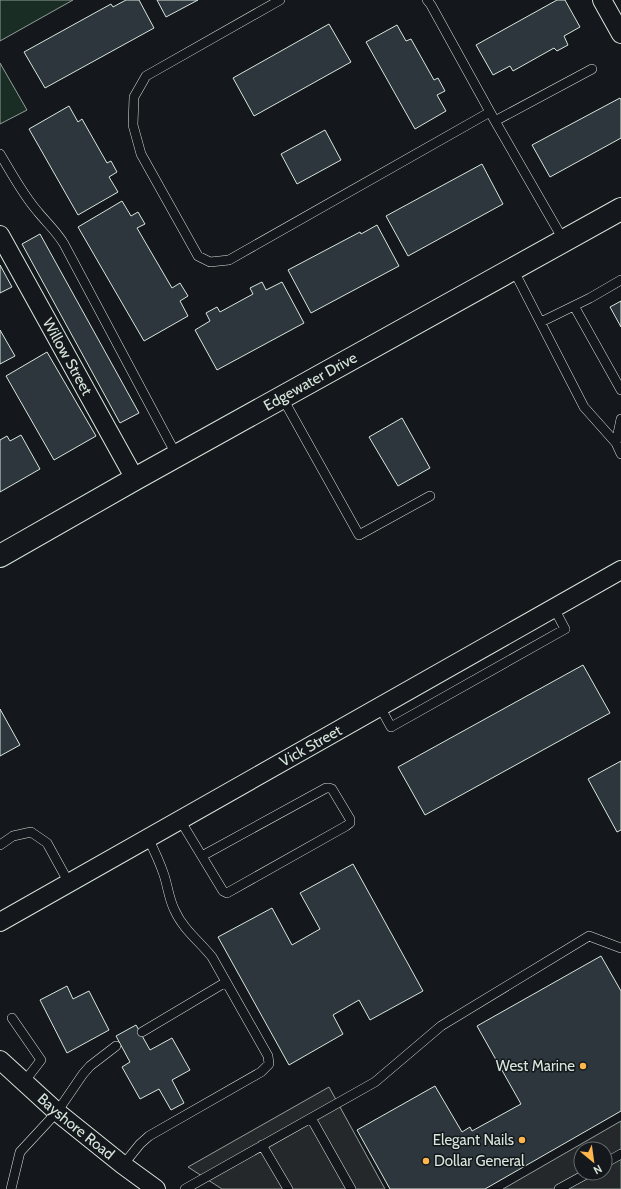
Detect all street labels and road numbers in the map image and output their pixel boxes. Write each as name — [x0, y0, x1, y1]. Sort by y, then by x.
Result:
street label: Willow Street — [39, 315, 96, 398]
street label: Edgewater Drive — [261, 348, 360, 415]
street label: Vick Street — [276, 721, 345, 771]
street label: Bayshore Road — [34, 1090, 118, 1163]

